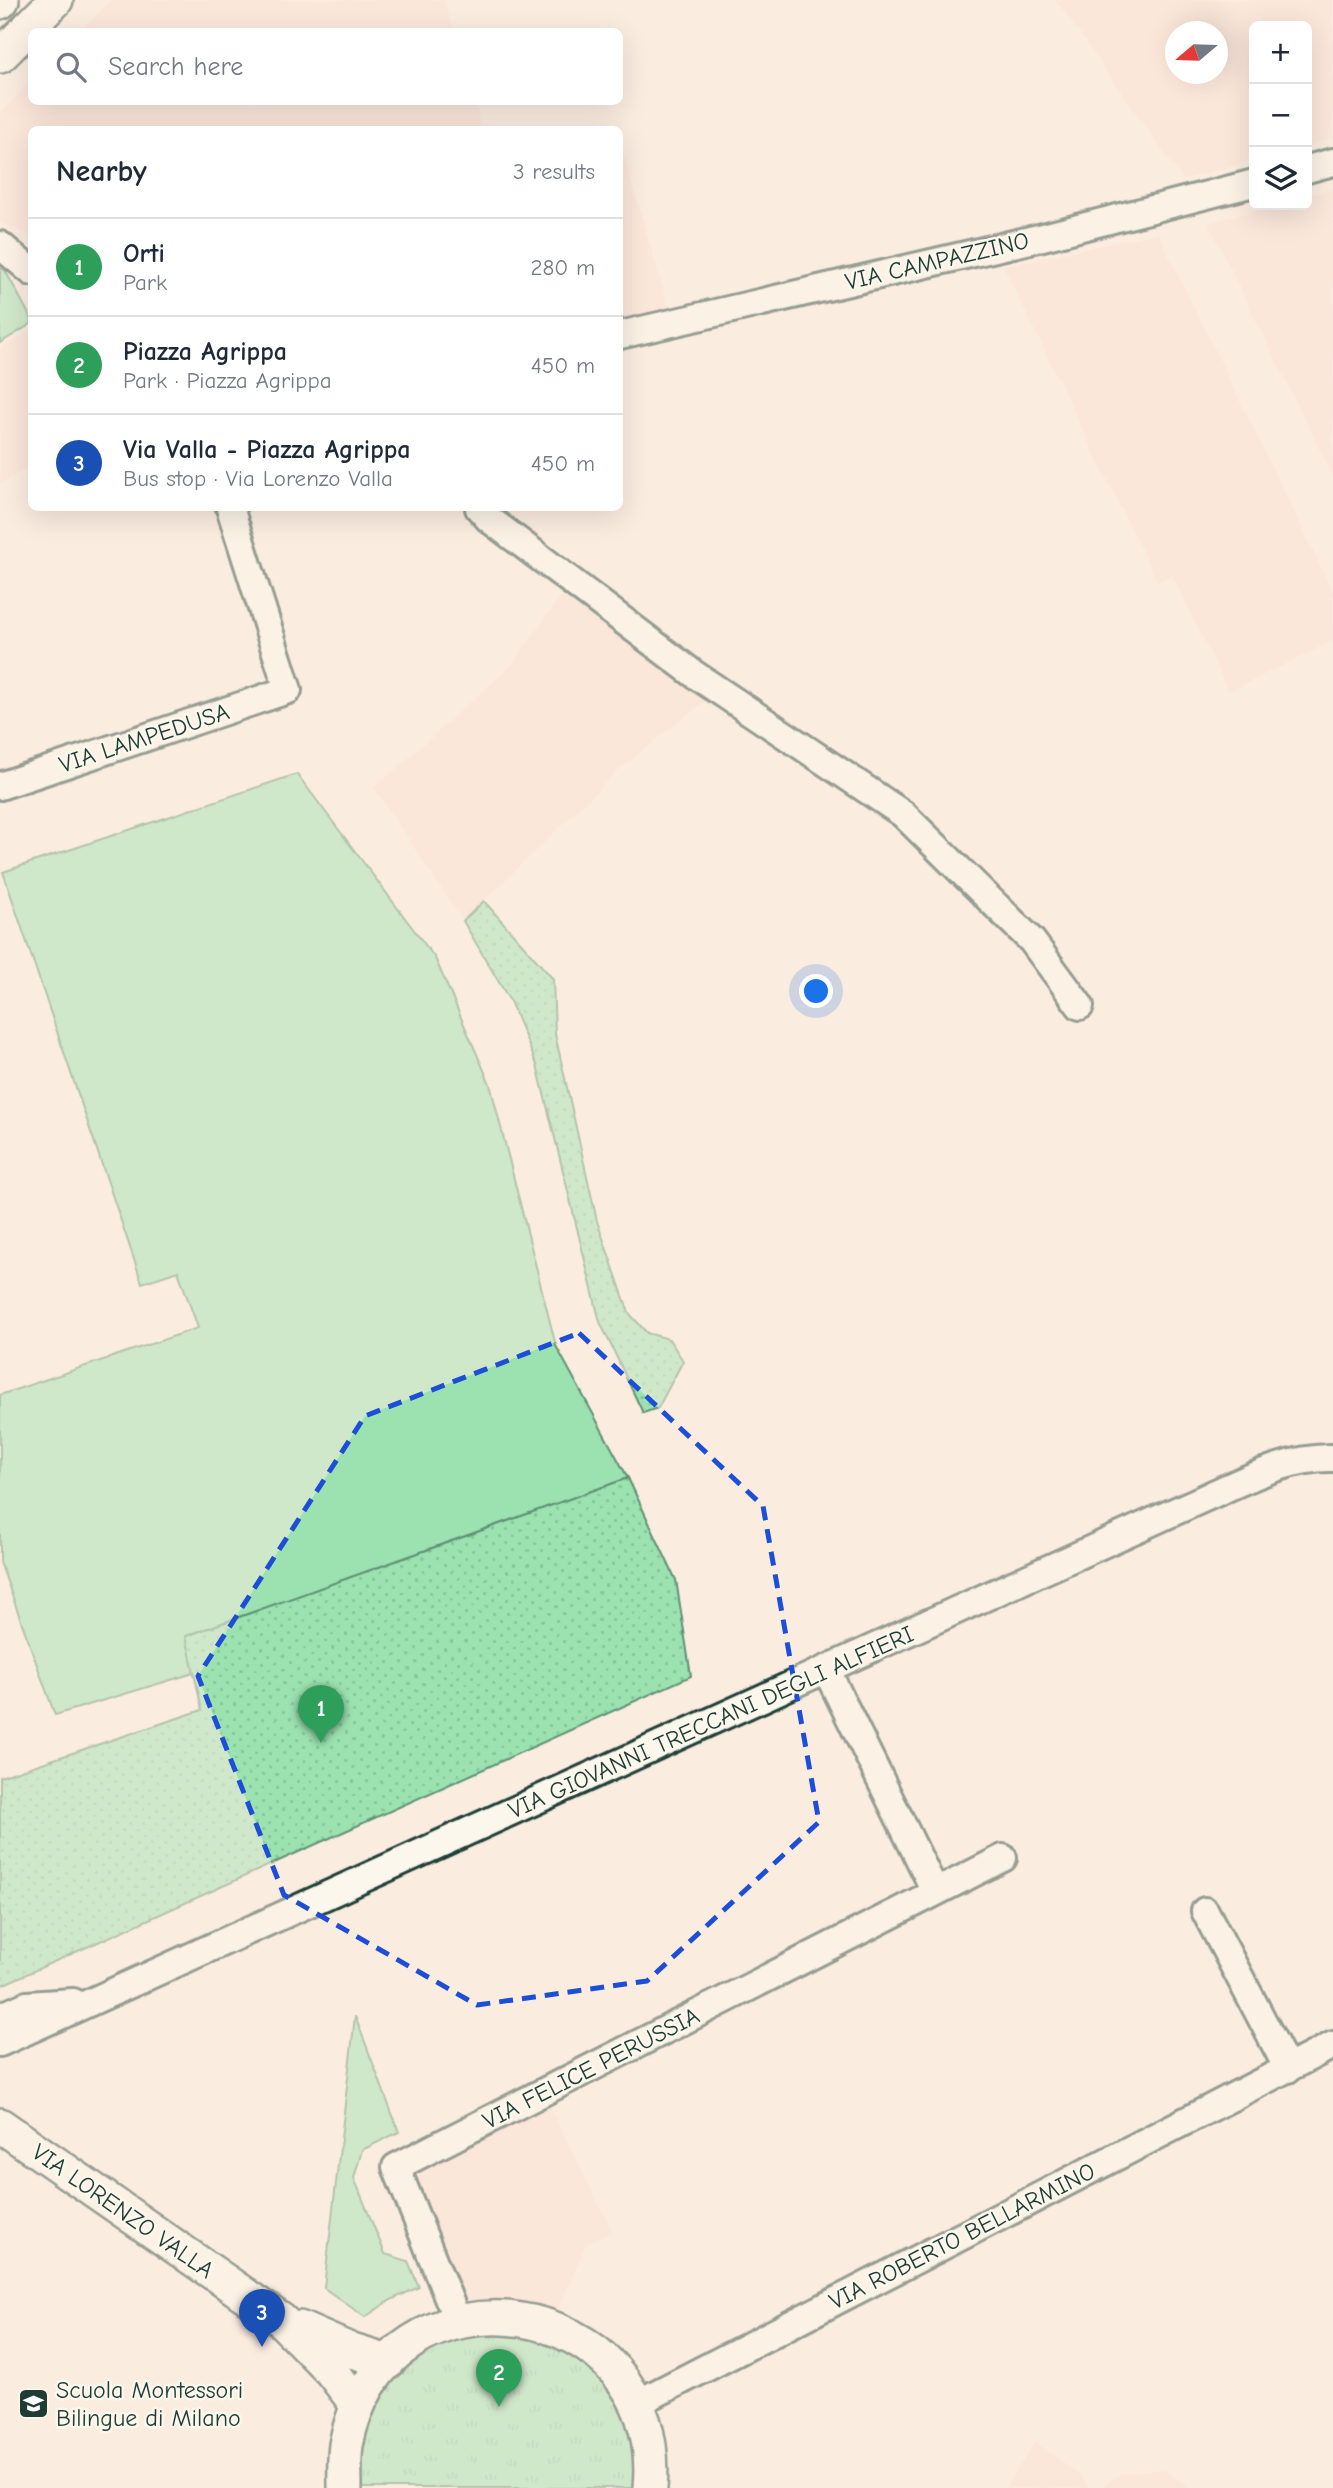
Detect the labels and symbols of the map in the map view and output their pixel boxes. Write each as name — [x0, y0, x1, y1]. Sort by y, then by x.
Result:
north arrow — [1165, 21, 1228, 84]
street label: VIA CAMPAZZINO — [842, 226, 1032, 296]
street label: VIA LAMPEDUSA — [55, 697, 233, 779]
your location — [799, 974, 833, 1008]
street label: VIA GIOVANNI TRECCANI DEGLI ALFIERI — [504, 1620, 918, 1824]
pin: 1 — [298, 1685, 344, 1743]
street label: VIA FELICE PERUSSIA — [478, 2001, 704, 2135]
street label: VIA LORENZO VALLA — [27, 2138, 219, 2284]
street label: VIA ROBERTO BELLARMINO — [824, 2157, 1100, 2315]
pin: 3 — [239, 2289, 285, 2347]
pin: 2 — [476, 2349, 522, 2407]
place label: Scuola Montessori Bilingue di Milano — [56, 2376, 243, 2432]
school or university icon: Scuola Montessori Bilingue di Milano — [16, 2387, 50, 2421]

